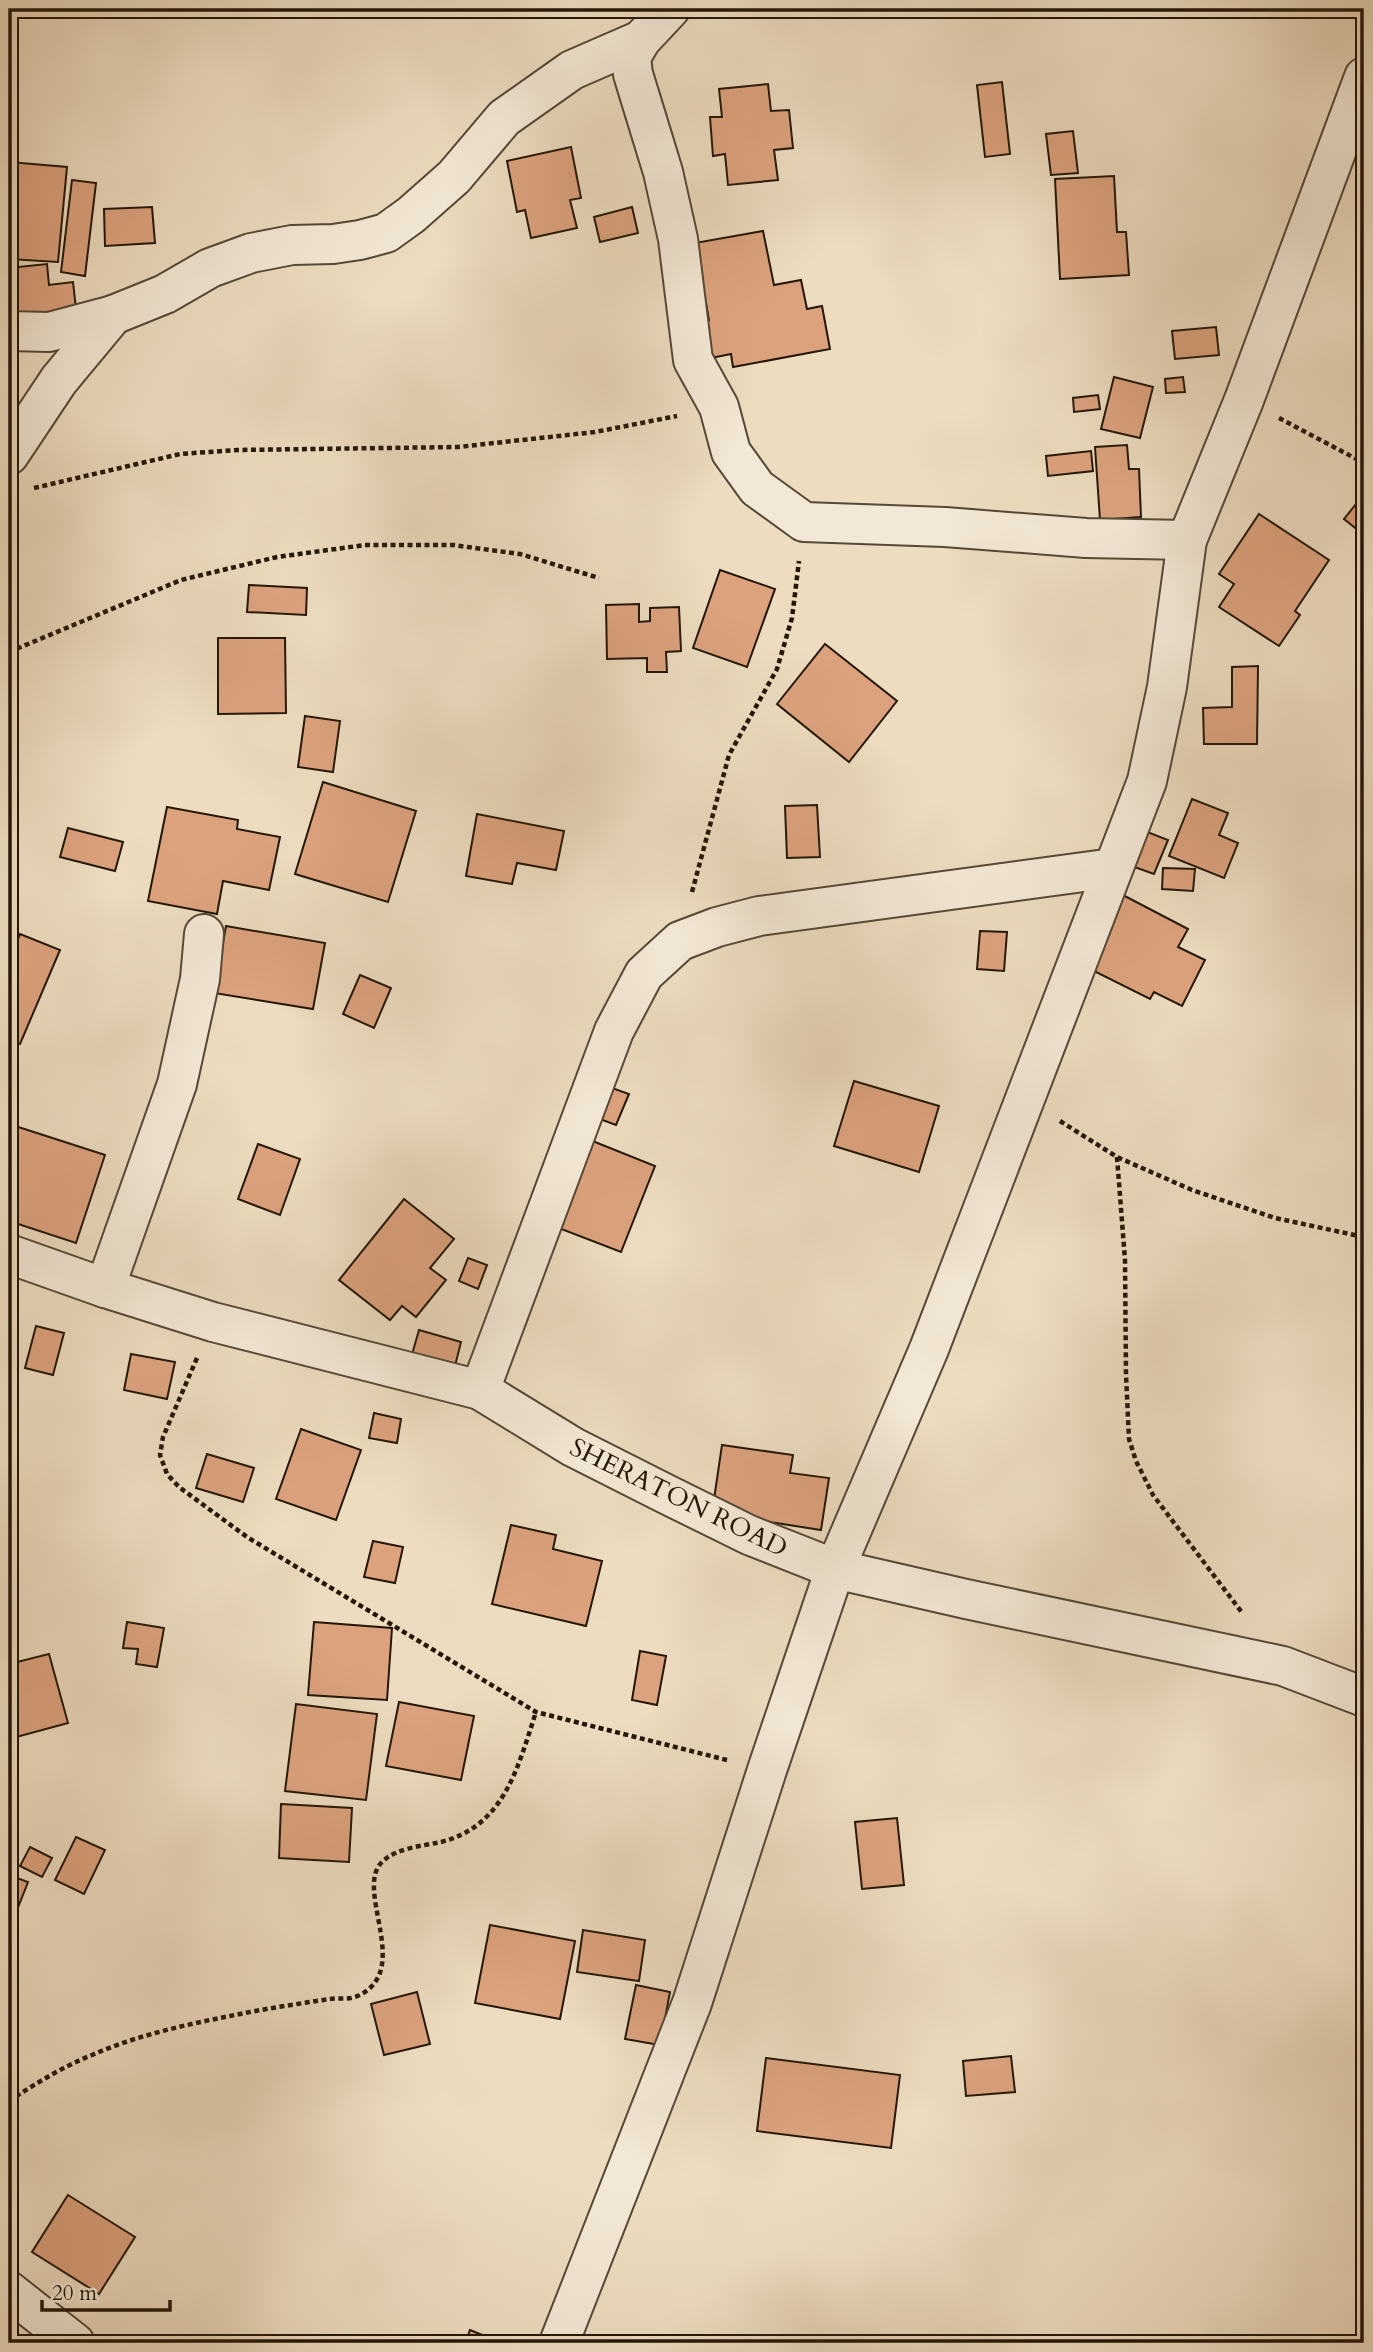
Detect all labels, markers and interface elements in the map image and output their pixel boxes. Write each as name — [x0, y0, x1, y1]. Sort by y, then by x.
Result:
street label: SHERATON ROAD — [564, 1430, 793, 1565]
scale bar — [42, 2268, 170, 2312]
text: 20 m — [52, 2279, 97, 2308]

